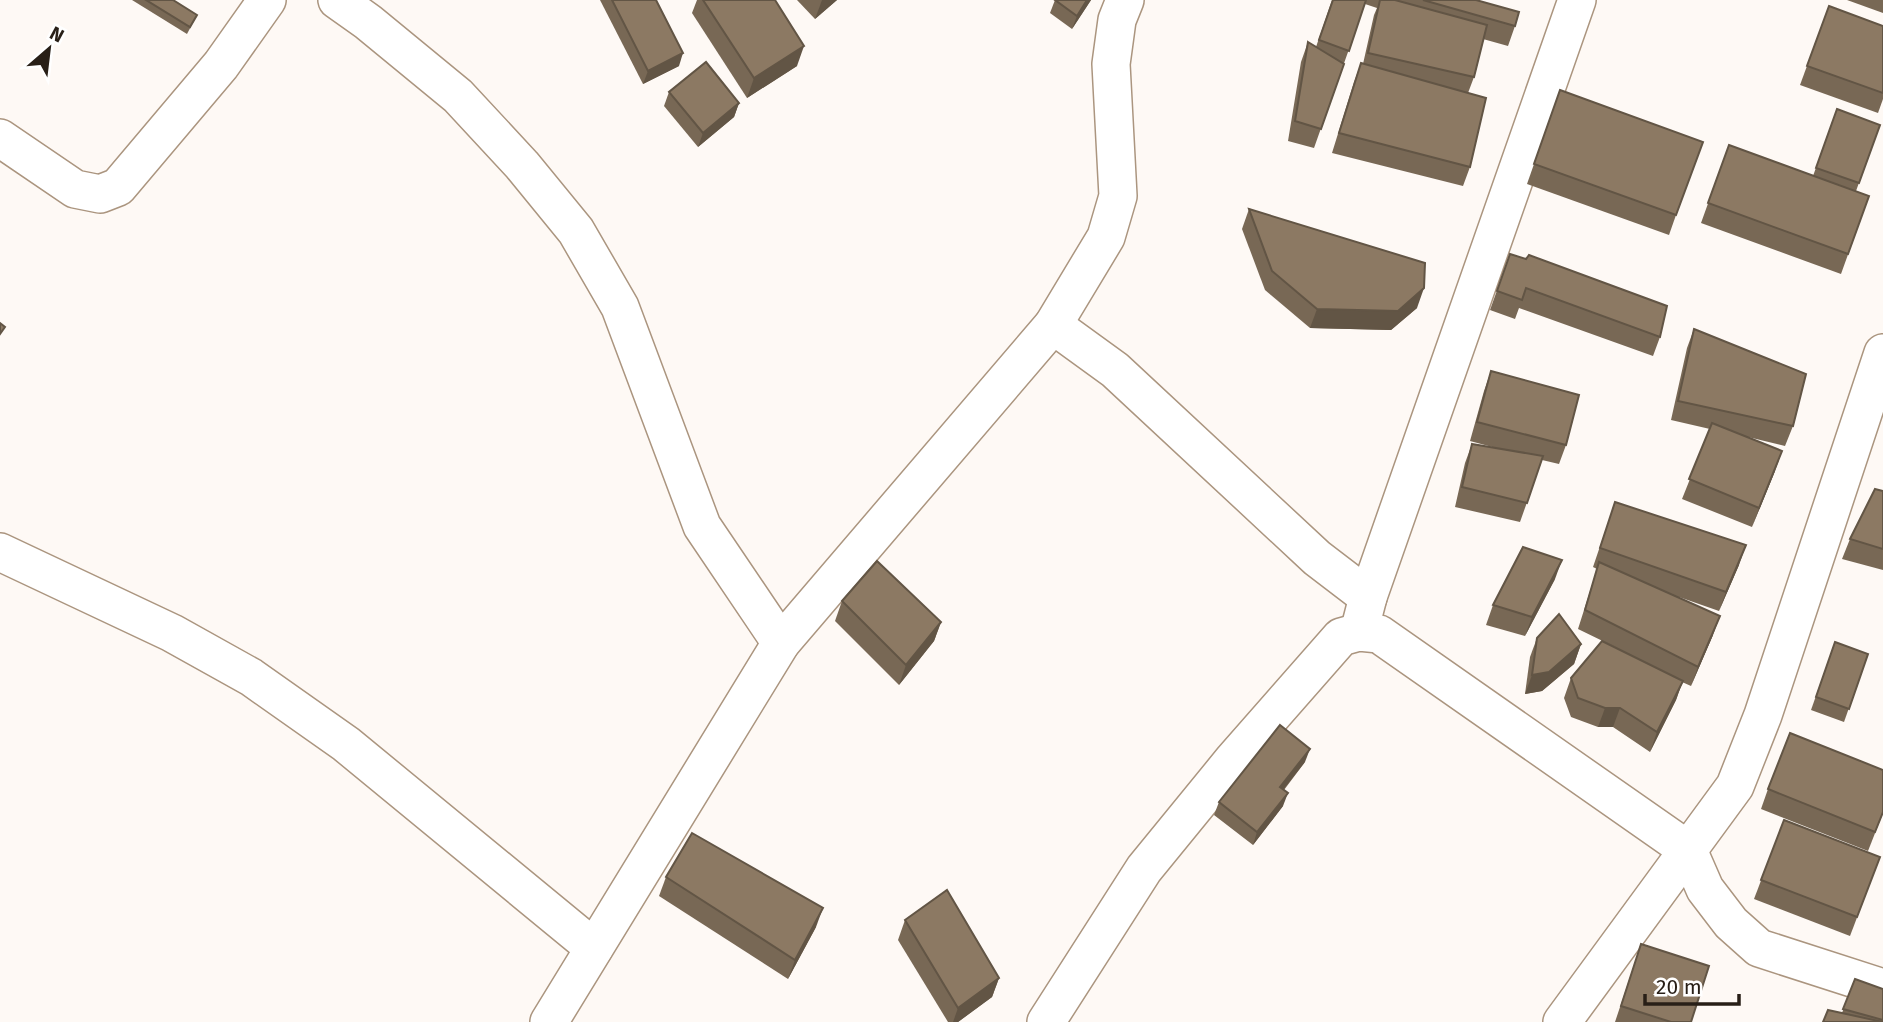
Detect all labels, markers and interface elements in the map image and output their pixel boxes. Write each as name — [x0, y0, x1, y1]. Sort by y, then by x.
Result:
north arrow — [14, 14, 84, 84]
text: N — [46, 21, 68, 48]
scale bar — [1645, 962, 1740, 1006]
text: 20 m — [1656, 974, 1702, 1000]

